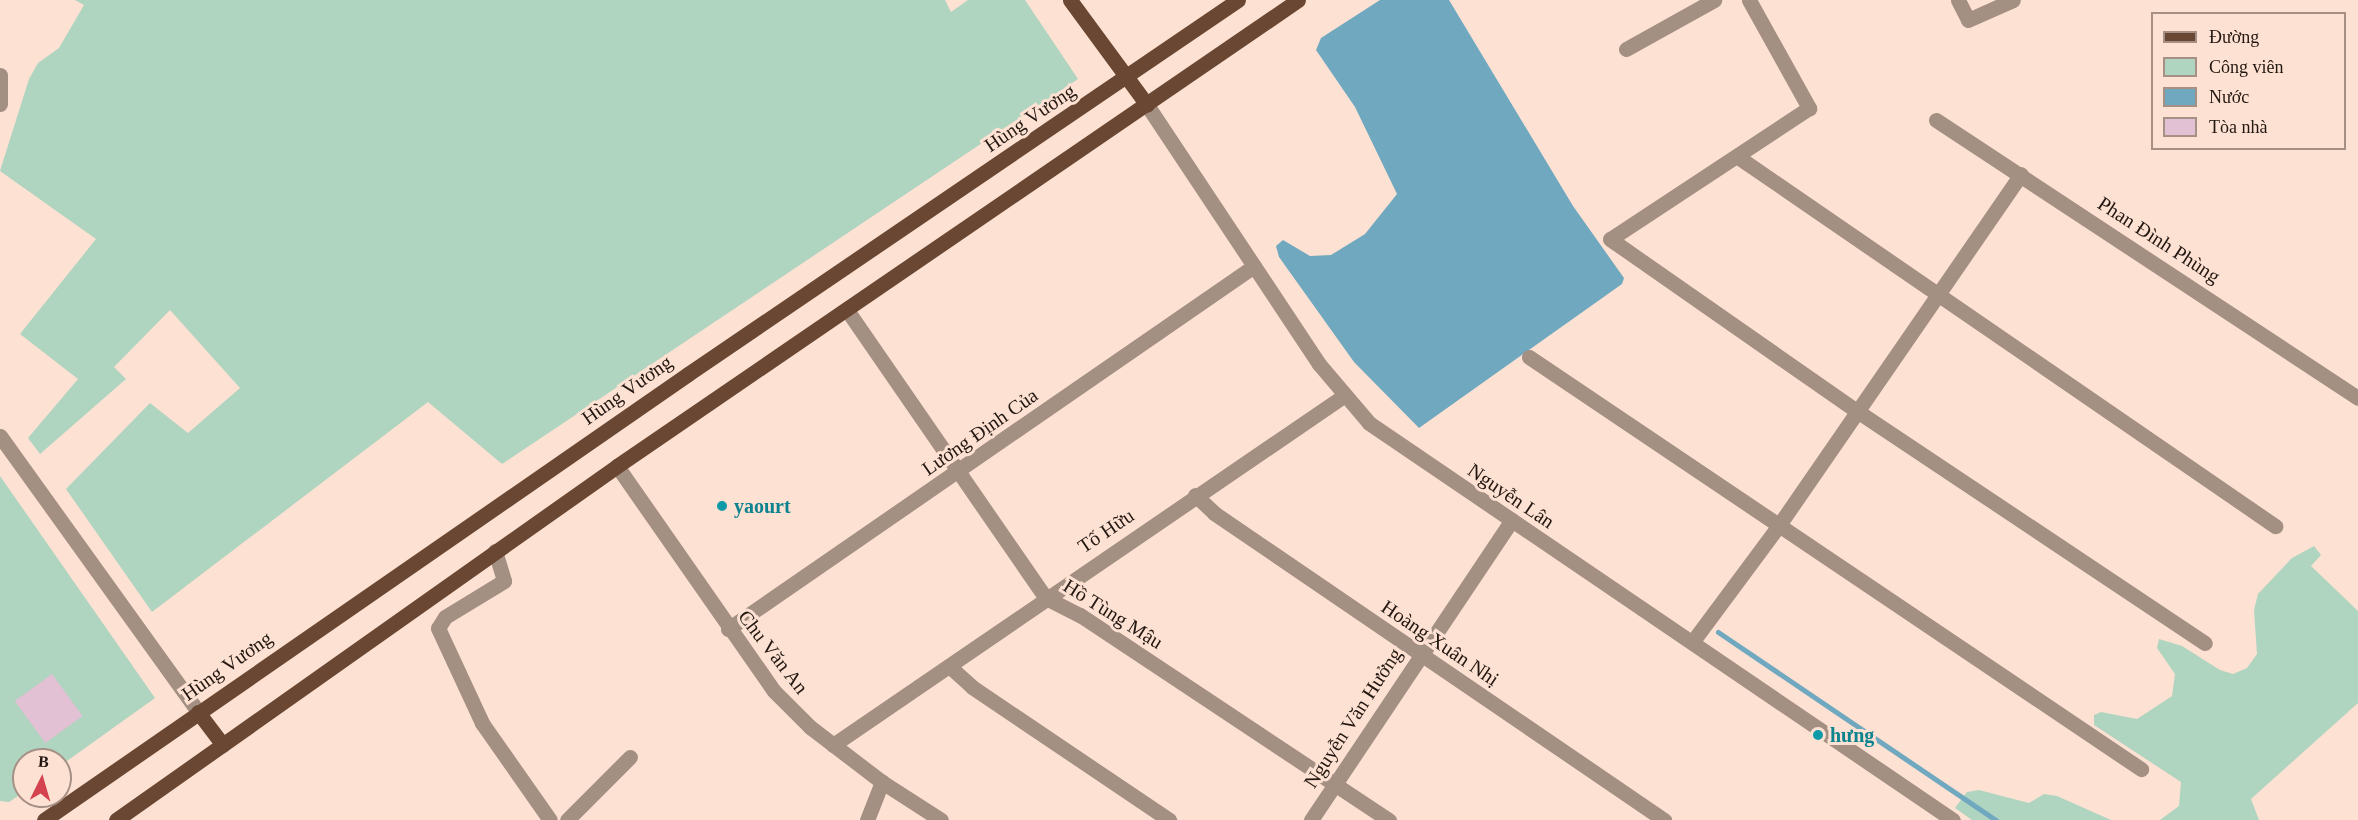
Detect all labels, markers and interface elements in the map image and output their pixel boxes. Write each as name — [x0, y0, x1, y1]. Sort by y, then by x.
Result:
legend — [2151, 12, 2346, 150]
text: Đường — [2209, 27, 2259, 47]
text: Công viên — [2209, 57, 2284, 77]
street label: Hùng Vương — [980, 79, 1080, 157]
text: Nước — [2209, 87, 2249, 107]
text: Tòa nhà — [2209, 117, 2267, 137]
street label: Phan Đình Phùng — [2093, 192, 2225, 288]
street label: Hùng Vương — [577, 350, 677, 430]
street label: Lương Định Của — [917, 383, 1043, 481]
street label: Nguyễn Lân — [1463, 458, 1559, 534]
place label: yaourt — [734, 494, 791, 518]
marker: yaourt — [715, 499, 729, 513]
street label: Tố Hữu — [1073, 504, 1139, 558]
street label: Hồ Tùng Mậu — [1059, 574, 1167, 654]
street label: Hoàng Xuân Nhị — [1377, 595, 1503, 691]
street label: Chu Văn An — [732, 605, 814, 699]
street label: Hùng Vương — [177, 626, 277, 706]
street label: Nguyễn Văn Hưởng — [1299, 643, 1407, 793]
place label: hưng — [1830, 723, 1874, 747]
marker: hưng — [1811, 728, 1825, 742]
north arrow — [12, 748, 72, 808]
text: B — [37, 753, 49, 770]

